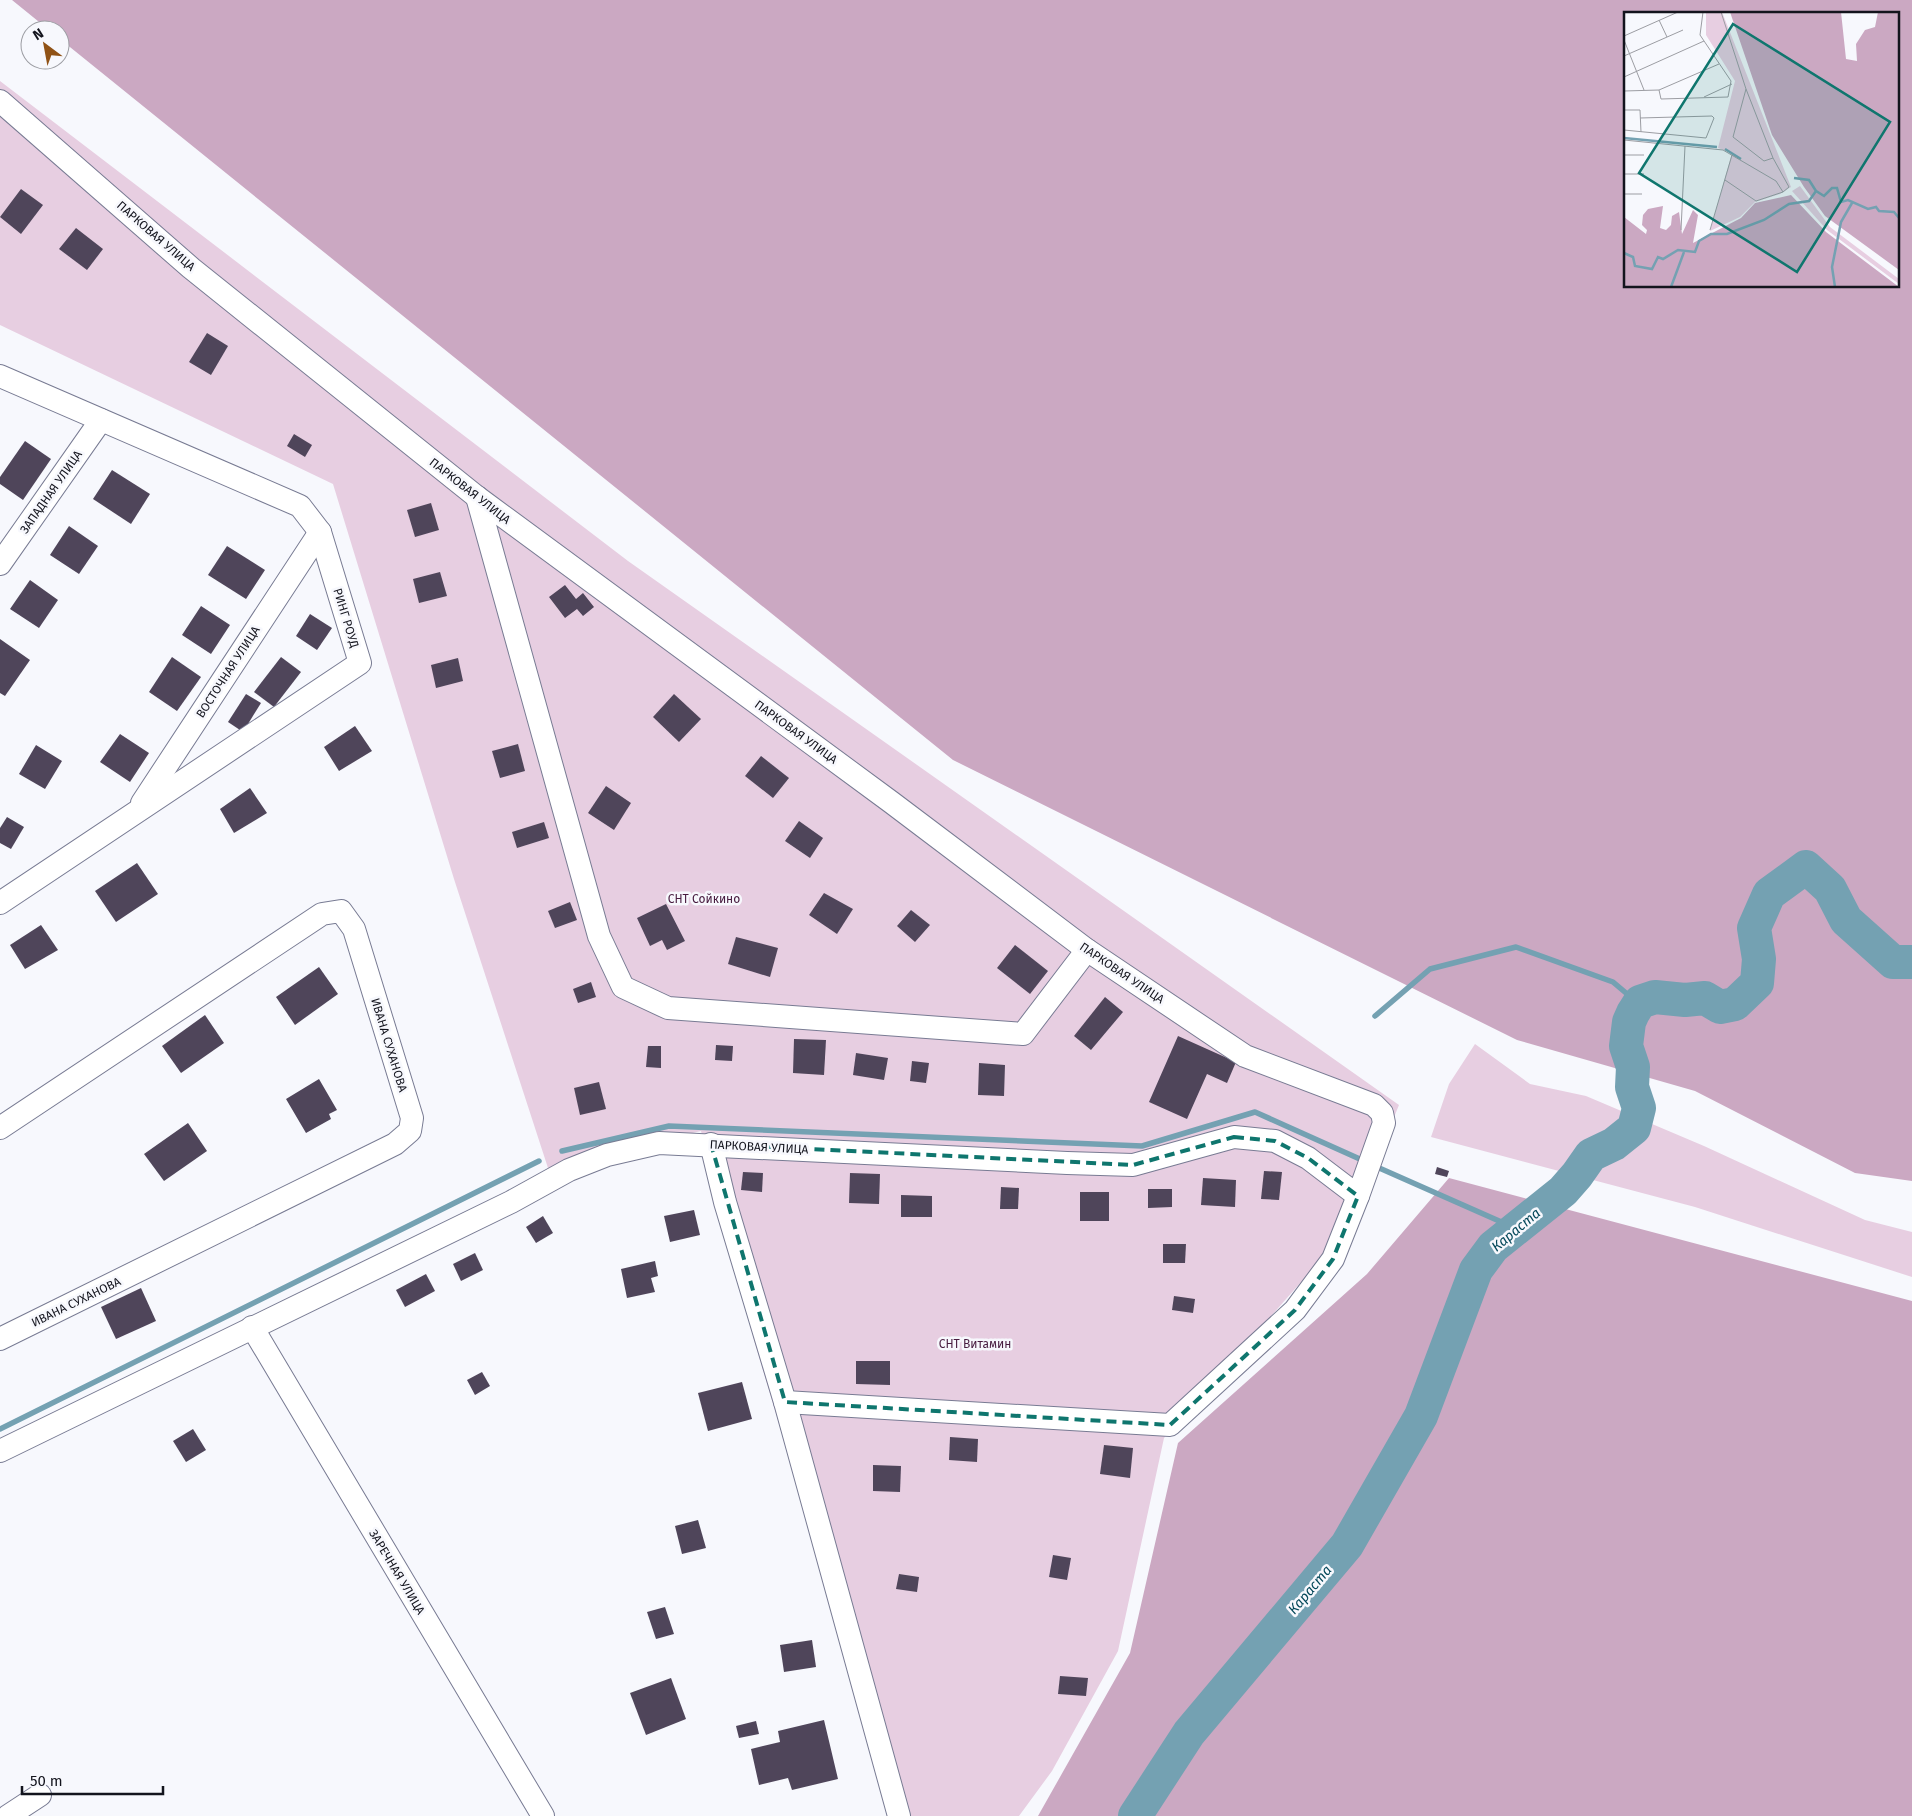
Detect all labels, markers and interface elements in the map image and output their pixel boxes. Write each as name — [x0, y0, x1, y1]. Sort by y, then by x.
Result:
inset map — [1624, 12, 1900, 288]
north arrow — [20, 20, 70, 70]
text: N — [30, 25, 47, 44]
street label: ПАРКОВАЯ УЛИЦА — [114, 198, 198, 274]
street label: ЗАПАДНАЯ УЛИЦА — [17, 448, 85, 536]
street label: ПАРКОВАЯ УЛИЦА — [427, 455, 513, 527]
street label: РИНГ РОУД — [330, 587, 362, 649]
street label: ВОСТОЧНАЯ УЛИЦА — [193, 624, 263, 720]
street label: ПАРКОВАЯ УЛИЦА — [752, 697, 840, 767]
park label: СНТ Сойкино — [668, 892, 740, 906]
street label: ПАРКОВАЯ УЛИЦА — [1077, 940, 1167, 1007]
street label: ИВАНА СУХАНОВА — [368, 996, 410, 1094]
street label: ПАРКОВАЯ УЛИЦА — [709, 1137, 809, 1157]
water label: Караста — [1488, 1205, 1544, 1255]
street label: ИВАНА СУХАНОВА — [29, 1274, 123, 1330]
park label: СНТ Витамин — [939, 1337, 1011, 1351]
street label: ЗАРЕЧНАЯ УЛИЦА — [366, 1527, 428, 1617]
water label: Караста — [1285, 1562, 1335, 1618]
scale bar — [22, 1764, 164, 1796]
text: 50 m — [30, 1772, 63, 1790]

